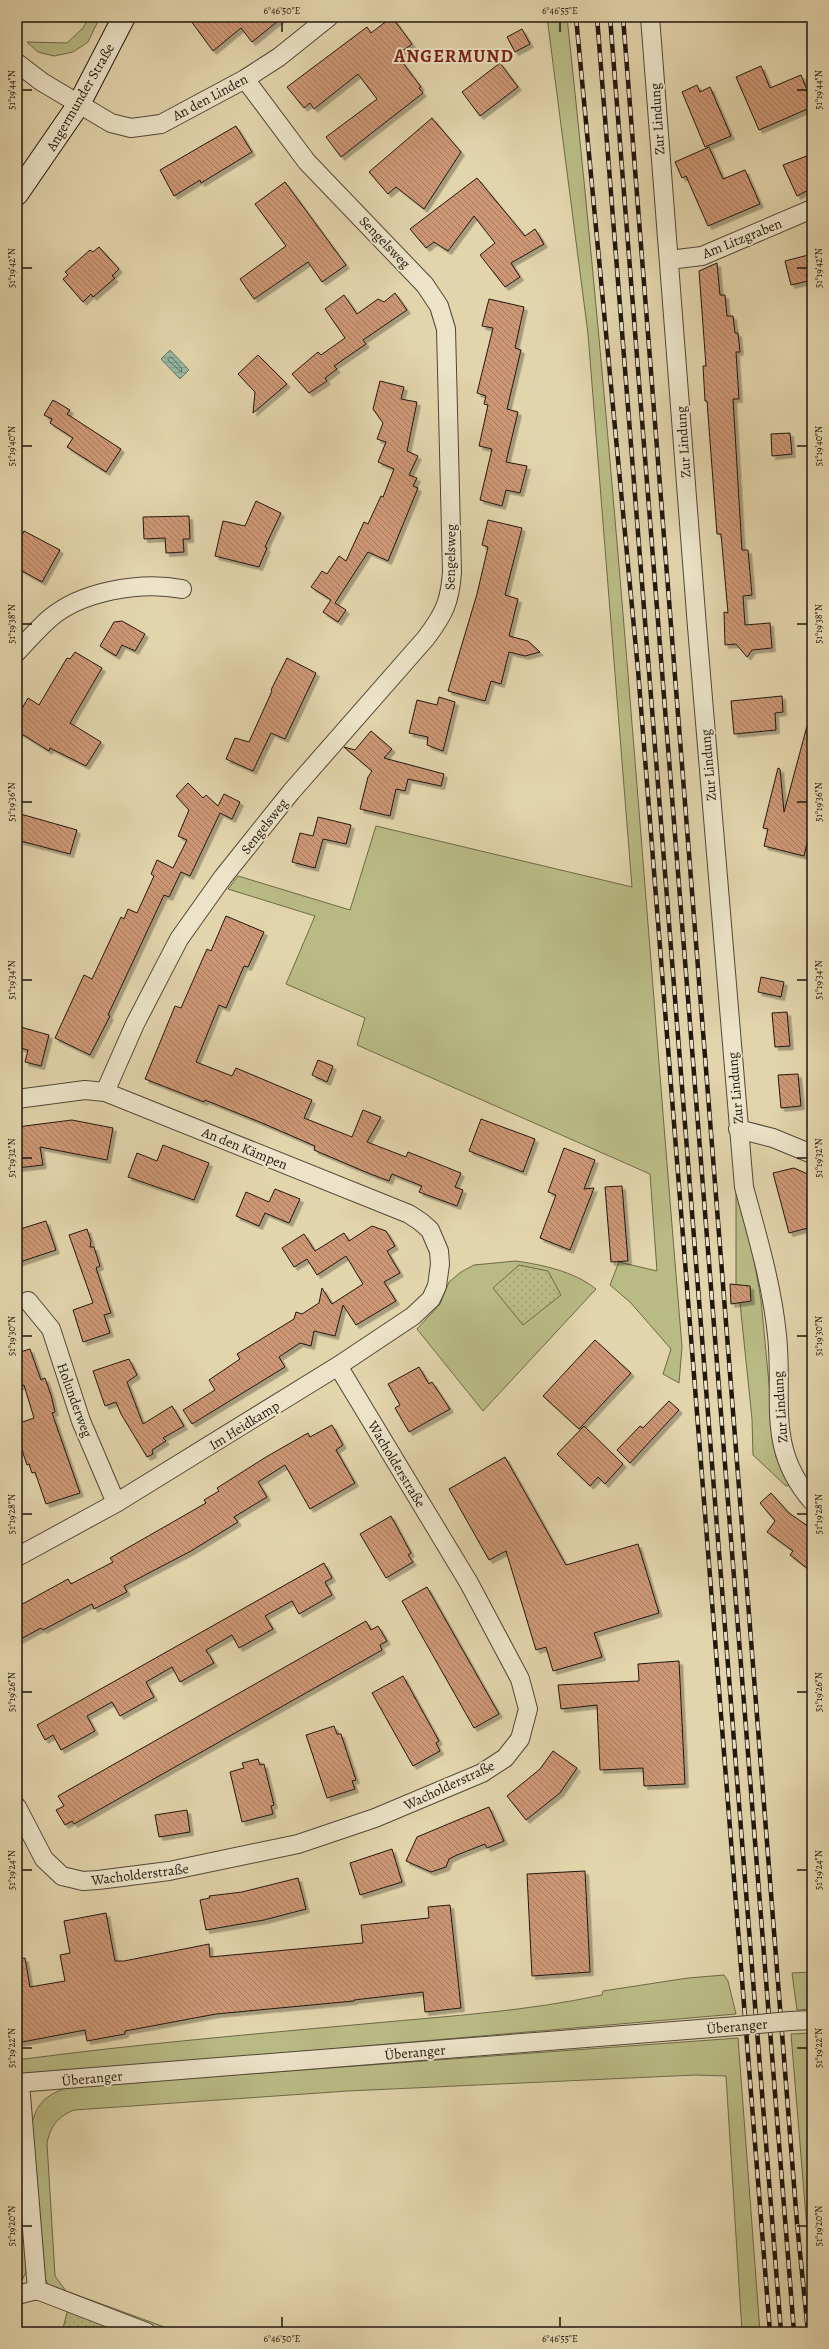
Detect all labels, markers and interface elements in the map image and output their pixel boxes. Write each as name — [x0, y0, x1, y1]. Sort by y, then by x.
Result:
text: 6°46'50"E — [263, 4, 301, 17]
text: 6°46'55"E — [542, 4, 578, 17]
street label: Angermunder Straße — [41, 40, 119, 155]
district label: ANGERMUND — [393, 44, 514, 68]
street label: An den Linden — [168, 69, 252, 126]
text: 51°19'44"N — [5, 70, 18, 110]
text: 51°19'44"N — [812, 70, 825, 110]
street label: Zur Lindung — [646, 82, 669, 156]
street label: Sengelsweg — [355, 212, 414, 273]
street label: Am Litzgraben — [699, 214, 785, 263]
text: 51°19'42"N — [5, 248, 18, 288]
text: 51°19'42"N — [812, 248, 825, 288]
street label: Zur Lindung — [672, 405, 695, 479]
text: 51°19'40"N — [5, 426, 18, 466]
text: 51°19'40"N — [812, 426, 825, 466]
street label: Sengelsweg — [440, 524, 461, 590]
text: 51°19'38"N — [5, 604, 18, 644]
text: 51°19'38"N — [812, 604, 825, 644]
street label: Zur Lindung — [696, 728, 721, 802]
text: 51°19'36"N — [5, 782, 18, 822]
text: 51°19'36"N — [812, 782, 825, 822]
street label: Sengelsweg — [237, 794, 292, 858]
text: 51°19'34"N — [5, 960, 18, 1000]
text: 51°19'34"N — [812, 960, 825, 1000]
street label: Zur Lindung — [723, 1051, 748, 1125]
street label: An den Kämpen — [198, 1122, 291, 1174]
text: 51°19'32"N — [5, 1138, 18, 1178]
text: 51°19'32"N — [812, 1138, 825, 1178]
text: 51°19'30"N — [5, 1316, 18, 1356]
text: 51°19'30"N — [812, 1316, 825, 1356]
street label: Holunderweg — [52, 1360, 97, 1440]
street label: Zur Lindung — [769, 1370, 792, 1444]
street label: Im Heidkamp — [205, 1396, 283, 1455]
street label: Wacholderstraße — [363, 1417, 430, 1511]
text: 51°19'28"N — [5, 1494, 18, 1534]
text: 51°19'28"N — [812, 1494, 825, 1534]
text: 51°19'26"N — [5, 1672, 18, 1712]
text: 51°19'26"N — [812, 1672, 825, 1712]
street label: Wacholderstraße — [400, 1756, 498, 1815]
text: 51°19'24"N — [5, 1850, 18, 1890]
text: 51°19'24"N — [812, 1850, 825, 1890]
street label: Wacholderstraße — [89, 1859, 190, 1890]
street label: Überanger — [706, 2014, 769, 2039]
text: 51°19'22"N — [5, 2028, 18, 2068]
text: 51°19'22"N — [812, 2028, 825, 2068]
street label: Überanger — [384, 2040, 447, 2065]
street label: Überanger — [61, 2066, 124, 2091]
text: 51°19'20"N — [5, 2206, 18, 2246]
text: 51°19'20"N — [812, 2206, 825, 2246]
text: 6°46'50"E — [263, 2332, 301, 2345]
text: 6°46'55"E — [542, 2332, 578, 2345]

